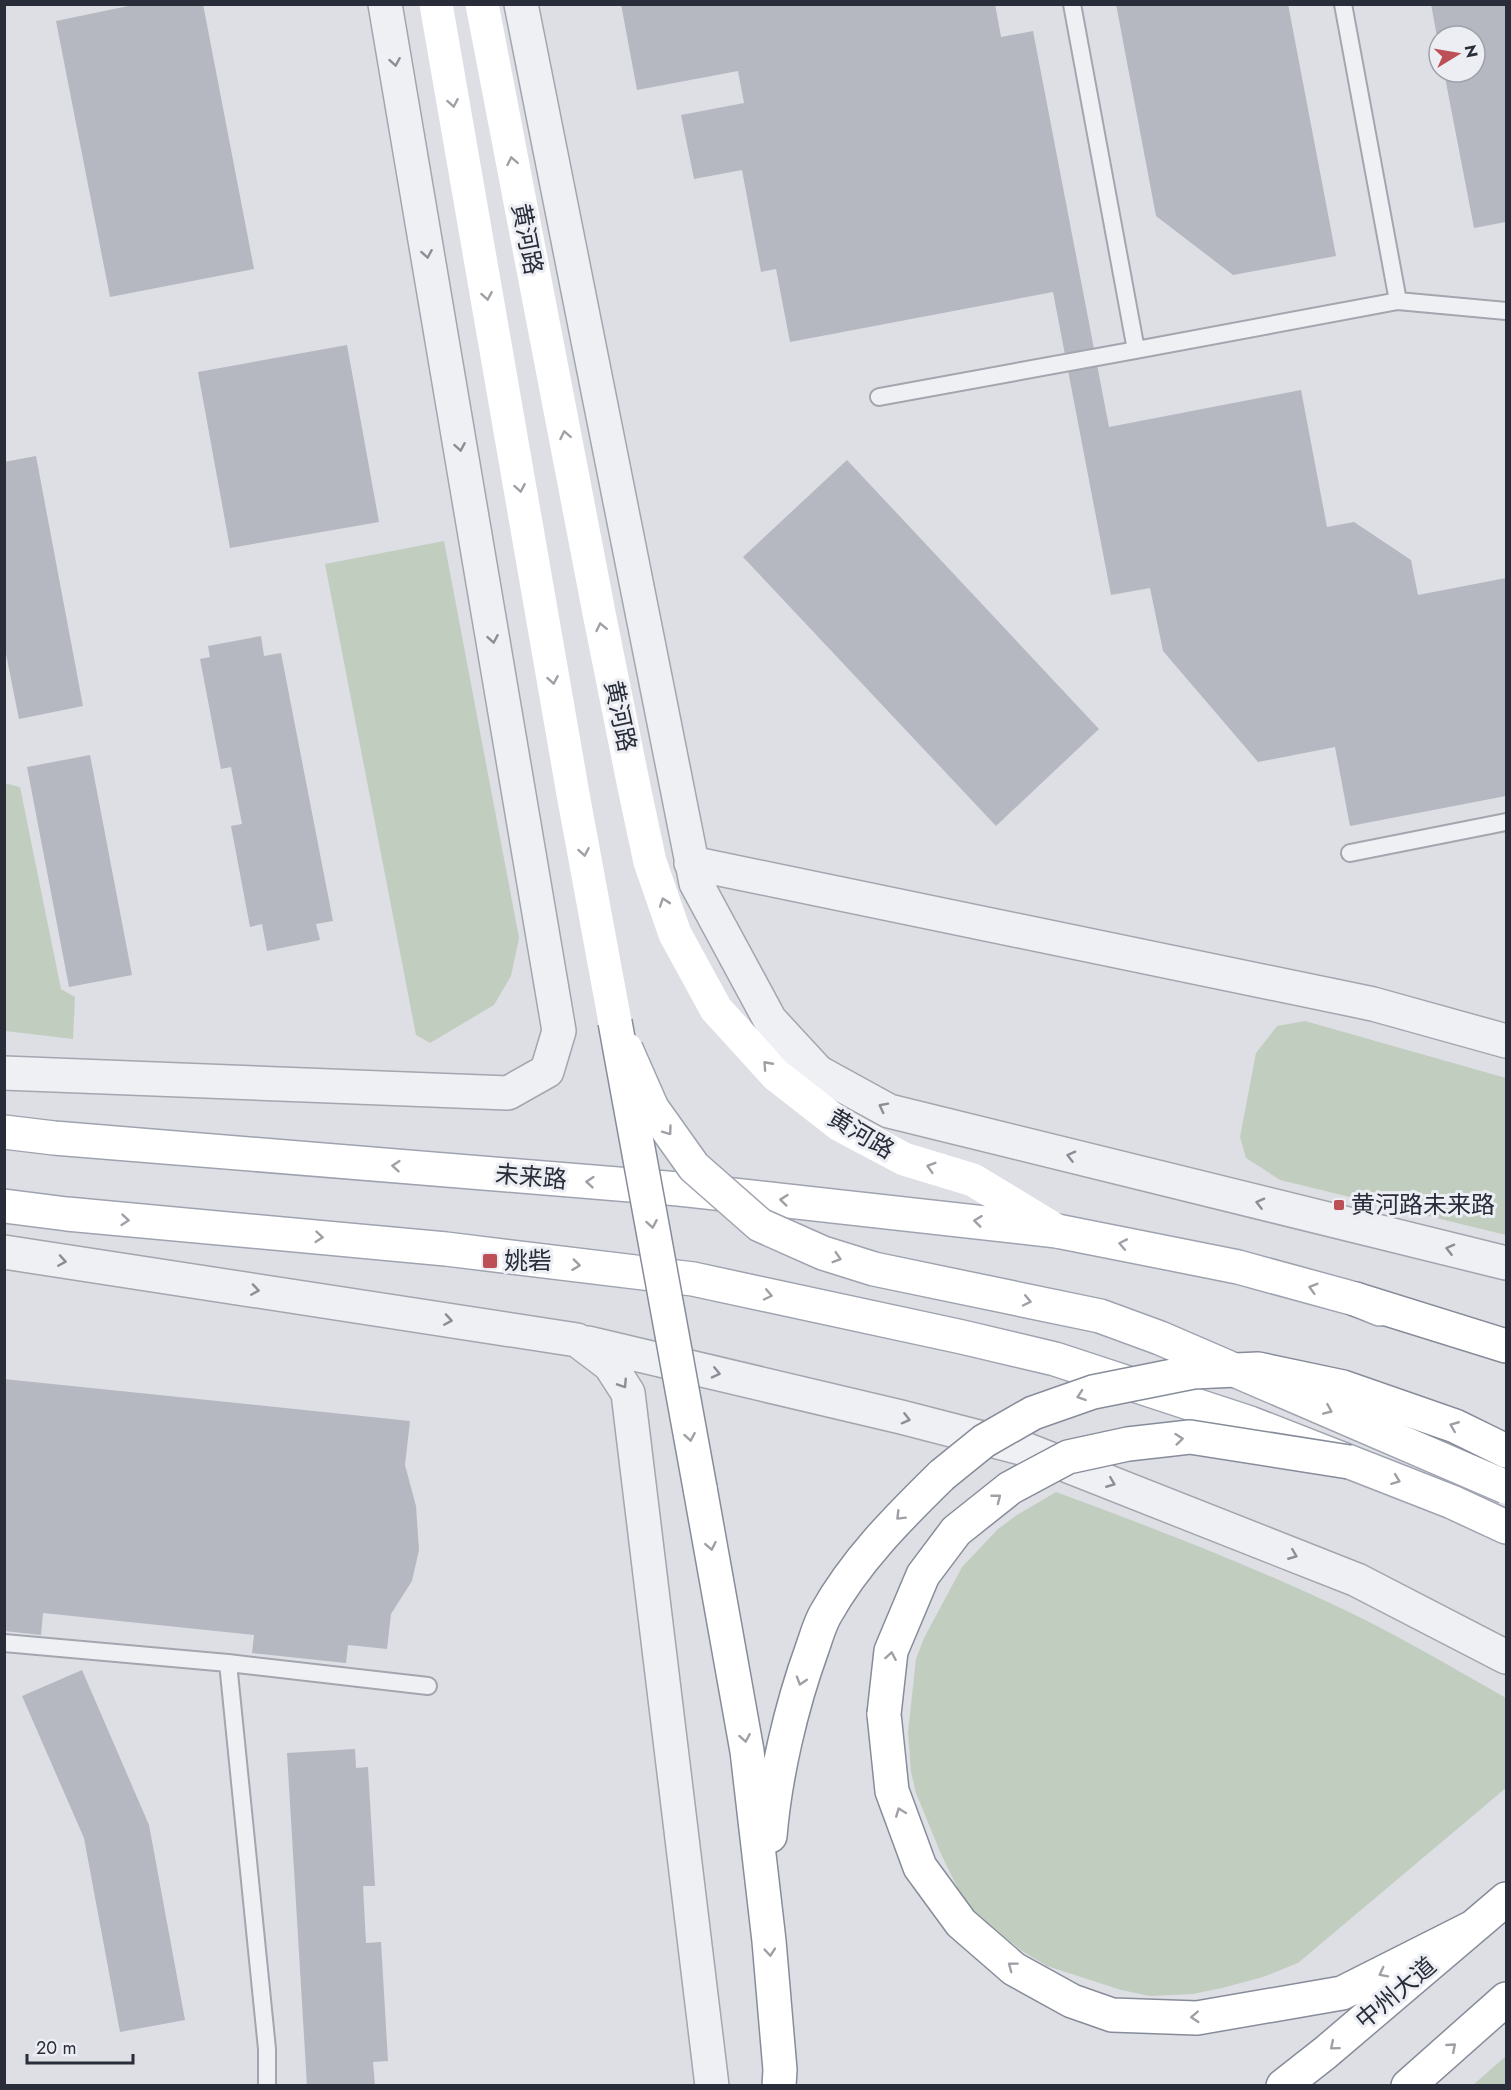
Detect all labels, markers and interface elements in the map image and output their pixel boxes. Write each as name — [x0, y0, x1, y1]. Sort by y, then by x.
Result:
north arrow — [1427, 24, 1487, 84]
text: N — [1459, 43, 1484, 60]
one-way arrow — [388, 58, 400, 67]
one-way arrow — [447, 99, 459, 108]
one-way arrow — [506, 156, 519, 166]
street label: 黄河路 — [503, 200, 552, 278]
one-way arrow — [421, 250, 433, 259]
one-way arrow — [480, 291, 492, 300]
one-way arrow — [559, 430, 572, 440]
one-way arrow — [453, 441, 466, 451]
one-way arrow — [513, 482, 526, 492]
one-way arrow — [595, 622, 608, 632]
one-way arrow — [486, 634, 498, 644]
one-way arrow — [547, 675, 559, 684]
street label: 黄河路 — [596, 677, 645, 755]
one-way arrow — [577, 846, 590, 856]
one-way arrow — [658, 897, 671, 908]
one-way arrow — [763, 1061, 774, 1071]
street label: 黄河路 — [821, 1100, 901, 1167]
one-way arrow — [878, 1103, 889, 1114]
one-way arrow — [661, 1124, 672, 1135]
one-way arrow — [1066, 1150, 1076, 1163]
street label: 未来路 — [494, 1156, 568, 1197]
one-way arrow — [391, 1160, 400, 1173]
one-way arrow — [926, 1162, 937, 1174]
one-way arrow — [586, 1176, 595, 1189]
place label: 黄河路未来路 — [1351, 1187, 1495, 1222]
one-way arrow — [780, 1194, 789, 1207]
one-way arrow — [1256, 1197, 1266, 1210]
marker: 黄河路未来路 — [1332, 1198, 1346, 1212]
one-way arrow — [121, 1213, 130, 1226]
one-way arrow — [973, 1216, 983, 1228]
one-way arrow — [645, 1219, 658, 1229]
one-way arrow — [315, 1230, 324, 1243]
one-way arrow — [1118, 1238, 1128, 1251]
place label: 姚砦 — [504, 1243, 552, 1278]
one-way arrow — [1445, 1244, 1455, 1257]
one-way arrow — [831, 1251, 842, 1263]
marker: 姚砦 — [481, 1252, 499, 1270]
one-way arrow — [58, 1254, 67, 1266]
one-way arrow — [571, 1258, 581, 1270]
one-way arrow — [1308, 1282, 1318, 1295]
one-way arrow — [250, 1284, 260, 1296]
one-way arrow — [763, 1288, 773, 1301]
one-way arrow — [1022, 1294, 1032, 1307]
one-way arrow — [443, 1314, 452, 1326]
one-way arrow — [711, 1366, 721, 1379]
one-way arrow — [615, 1378, 627, 1388]
one-way arrow — [1076, 1389, 1087, 1402]
one-way arrow — [1321, 1403, 1332, 1415]
one-way arrow — [900, 1411, 910, 1424]
one-way arrow — [1449, 1421, 1460, 1433]
one-way arrow — [683, 1432, 696, 1442]
one-way arrow — [1174, 1433, 1183, 1445]
one-way arrow — [1389, 1473, 1400, 1485]
one-way arrow — [1105, 1476, 1116, 1488]
one-way arrow — [990, 1495, 1001, 1506]
one-way arrow — [896, 1509, 906, 1520]
one-way arrow — [704, 1540, 717, 1550]
one-way arrow — [1286, 1548, 1297, 1560]
one-way arrow — [884, 1651, 897, 1661]
one-way arrow — [796, 1675, 808, 1686]
one-way arrow — [738, 1732, 751, 1742]
one-way arrow — [894, 1807, 907, 1818]
one-way arrow — [763, 1948, 776, 1957]
street label: 中州大道 — [1348, 1948, 1444, 2037]
one-way arrow — [1008, 1963, 1019, 1974]
one-way arrow — [1379, 1965, 1390, 1977]
one-way arrow — [1191, 2010, 1200, 2023]
scale bar — [27, 2027, 134, 2065]
text: 20 m — [36, 2035, 76, 2061]
one-way arrow — [1330, 2038, 1341, 2049]
one-way arrow — [1445, 2043, 1456, 2054]

